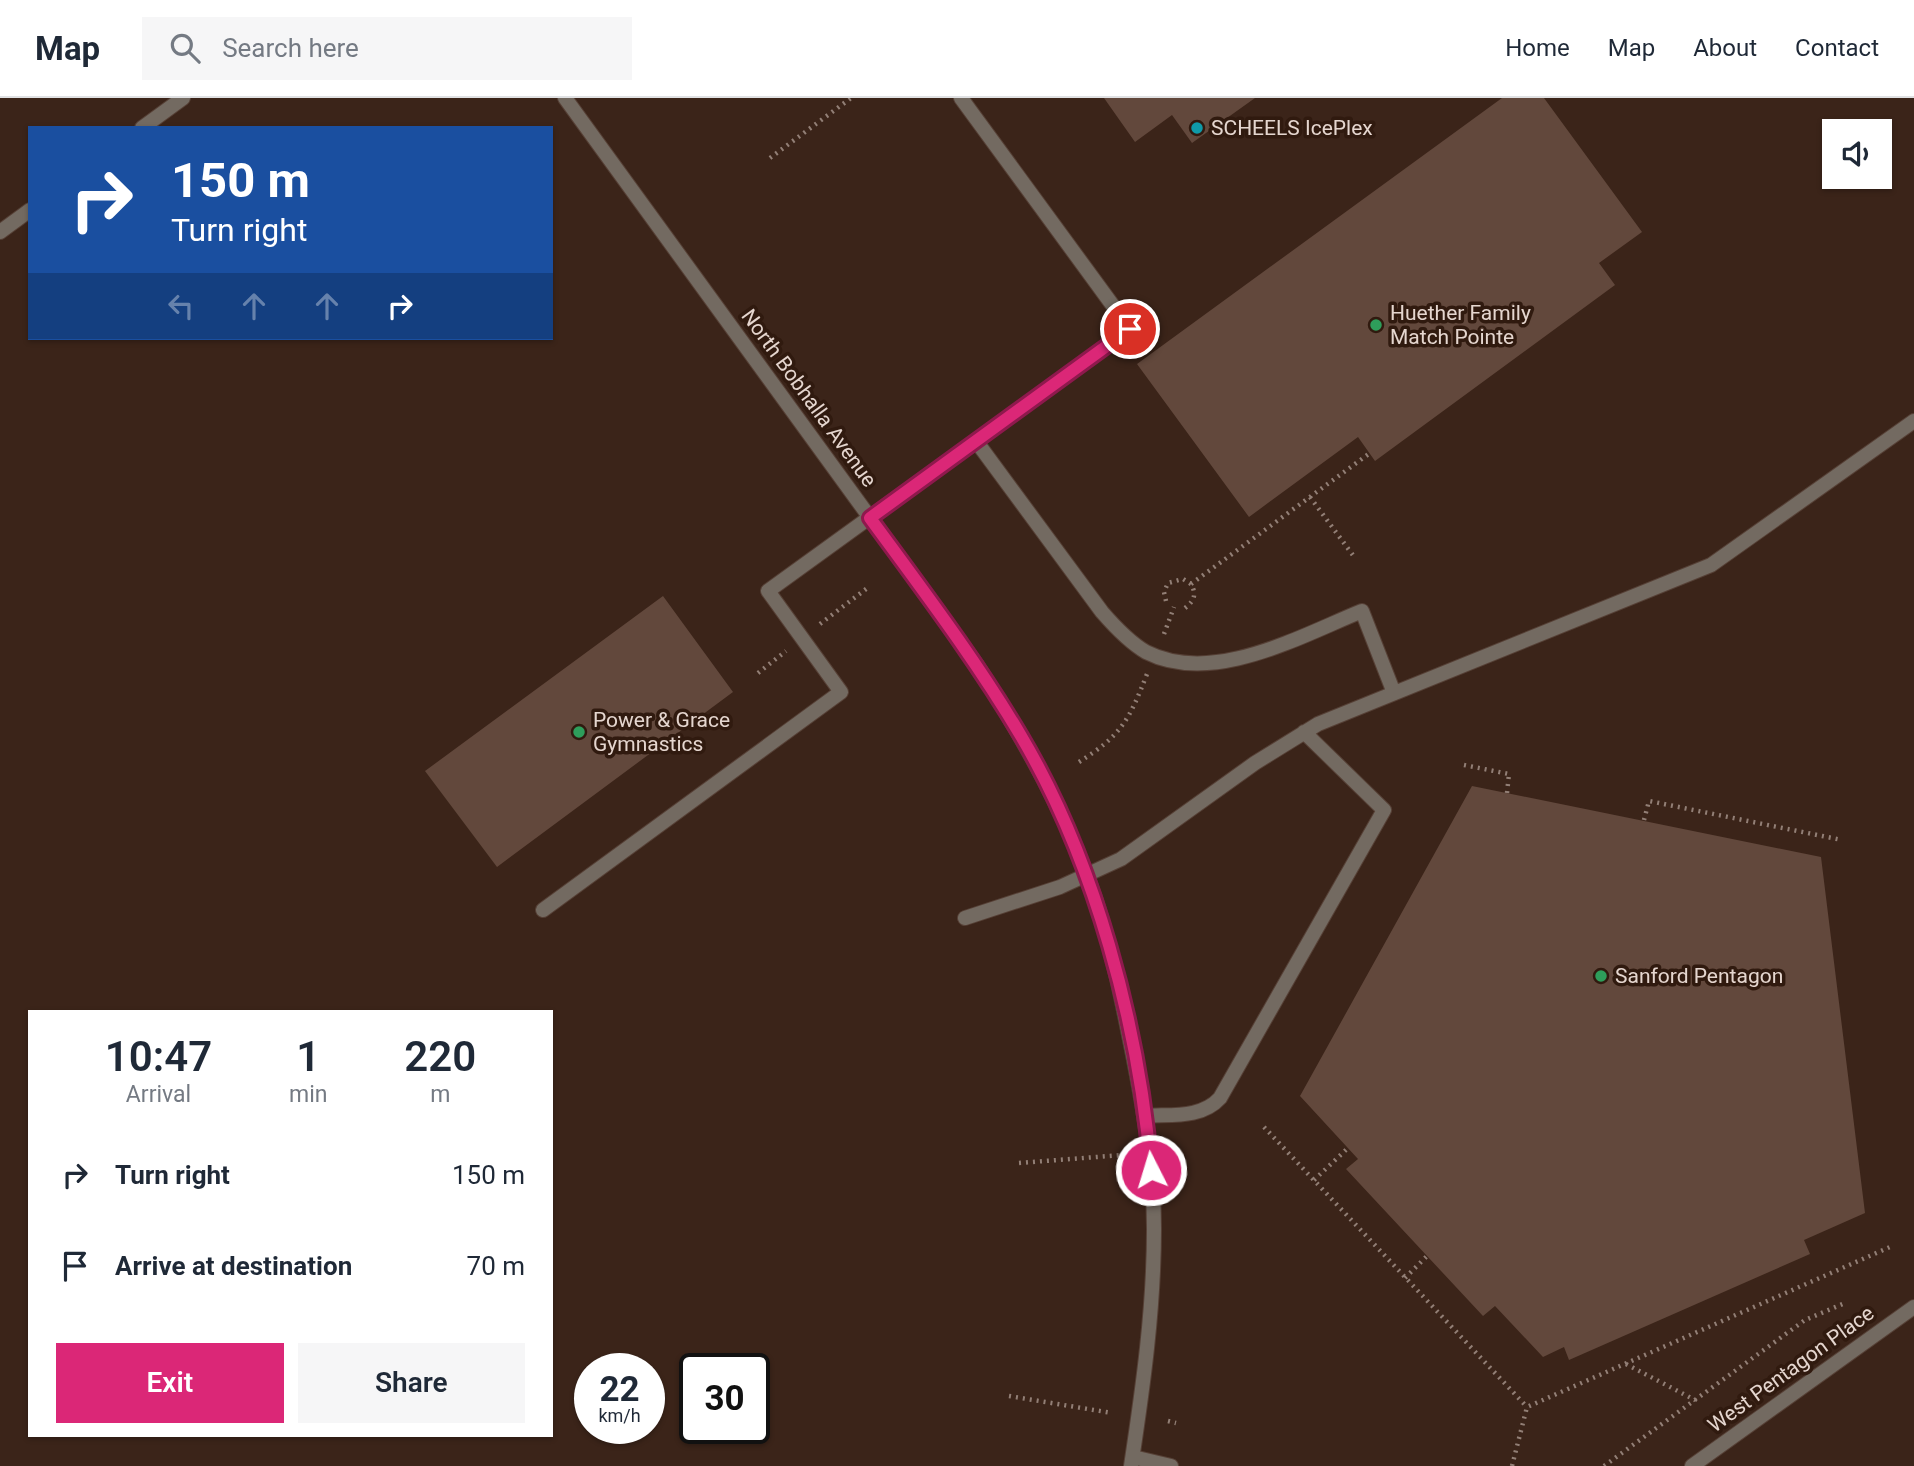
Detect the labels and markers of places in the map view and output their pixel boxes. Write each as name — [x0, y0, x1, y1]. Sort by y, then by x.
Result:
place label: SCHEELS IcePlex — [1211, 116, 1373, 140]
marker: SCHEELS IcePlex — [1189, 120, 1205, 136]
pin — [1100, 299, 1160, 359]
place label: Huether Family Match Pointe — [1390, 301, 1531, 349]
marker: Huether Family Match Pointe — [1368, 317, 1384, 333]
place label: Power & Grace Gymnastics — [593, 708, 730, 756]
marker: Power & Grace Gymnastics — [571, 724, 587, 740]
place label: Sanford Pentagon — [1615, 964, 1783, 988]
marker: Sanford Pentagon — [1593, 968, 1609, 984]

